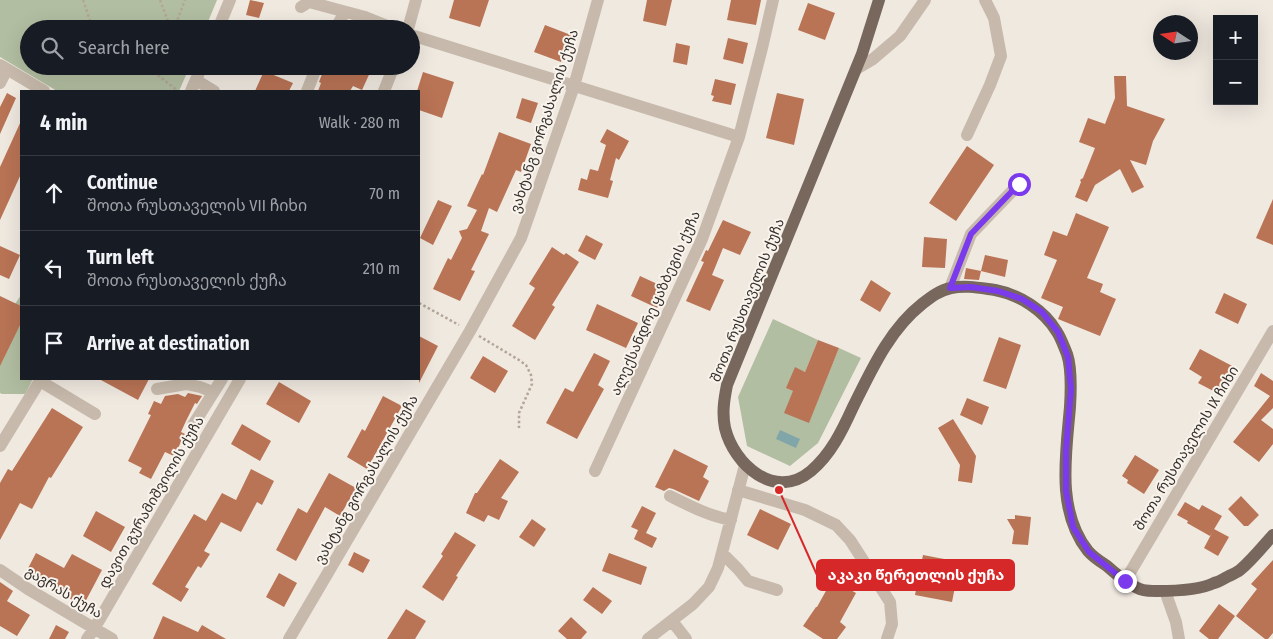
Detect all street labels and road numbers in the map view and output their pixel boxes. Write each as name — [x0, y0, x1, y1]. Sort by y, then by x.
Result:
street label: ვახტანგ გორგასალის ქუჩა — [507, 27, 582, 215]
street label: ალექსანდრე ყაზბეგის ქუჩა — [607, 208, 704, 398]
street label: შოთა რუსთაველის ქუჩა — [707, 216, 788, 384]
street label: შოთა რუსთაველის IX ჩიხი — [1131, 363, 1242, 534]
street label: ვახტანგ გორგასალის ქუჩა — [311, 392, 422, 567]
street label: დავით გურამიშვილის ქუჩა — [95, 413, 208, 591]
street label: გაგრას ქუჩა — [22, 563, 105, 622]

